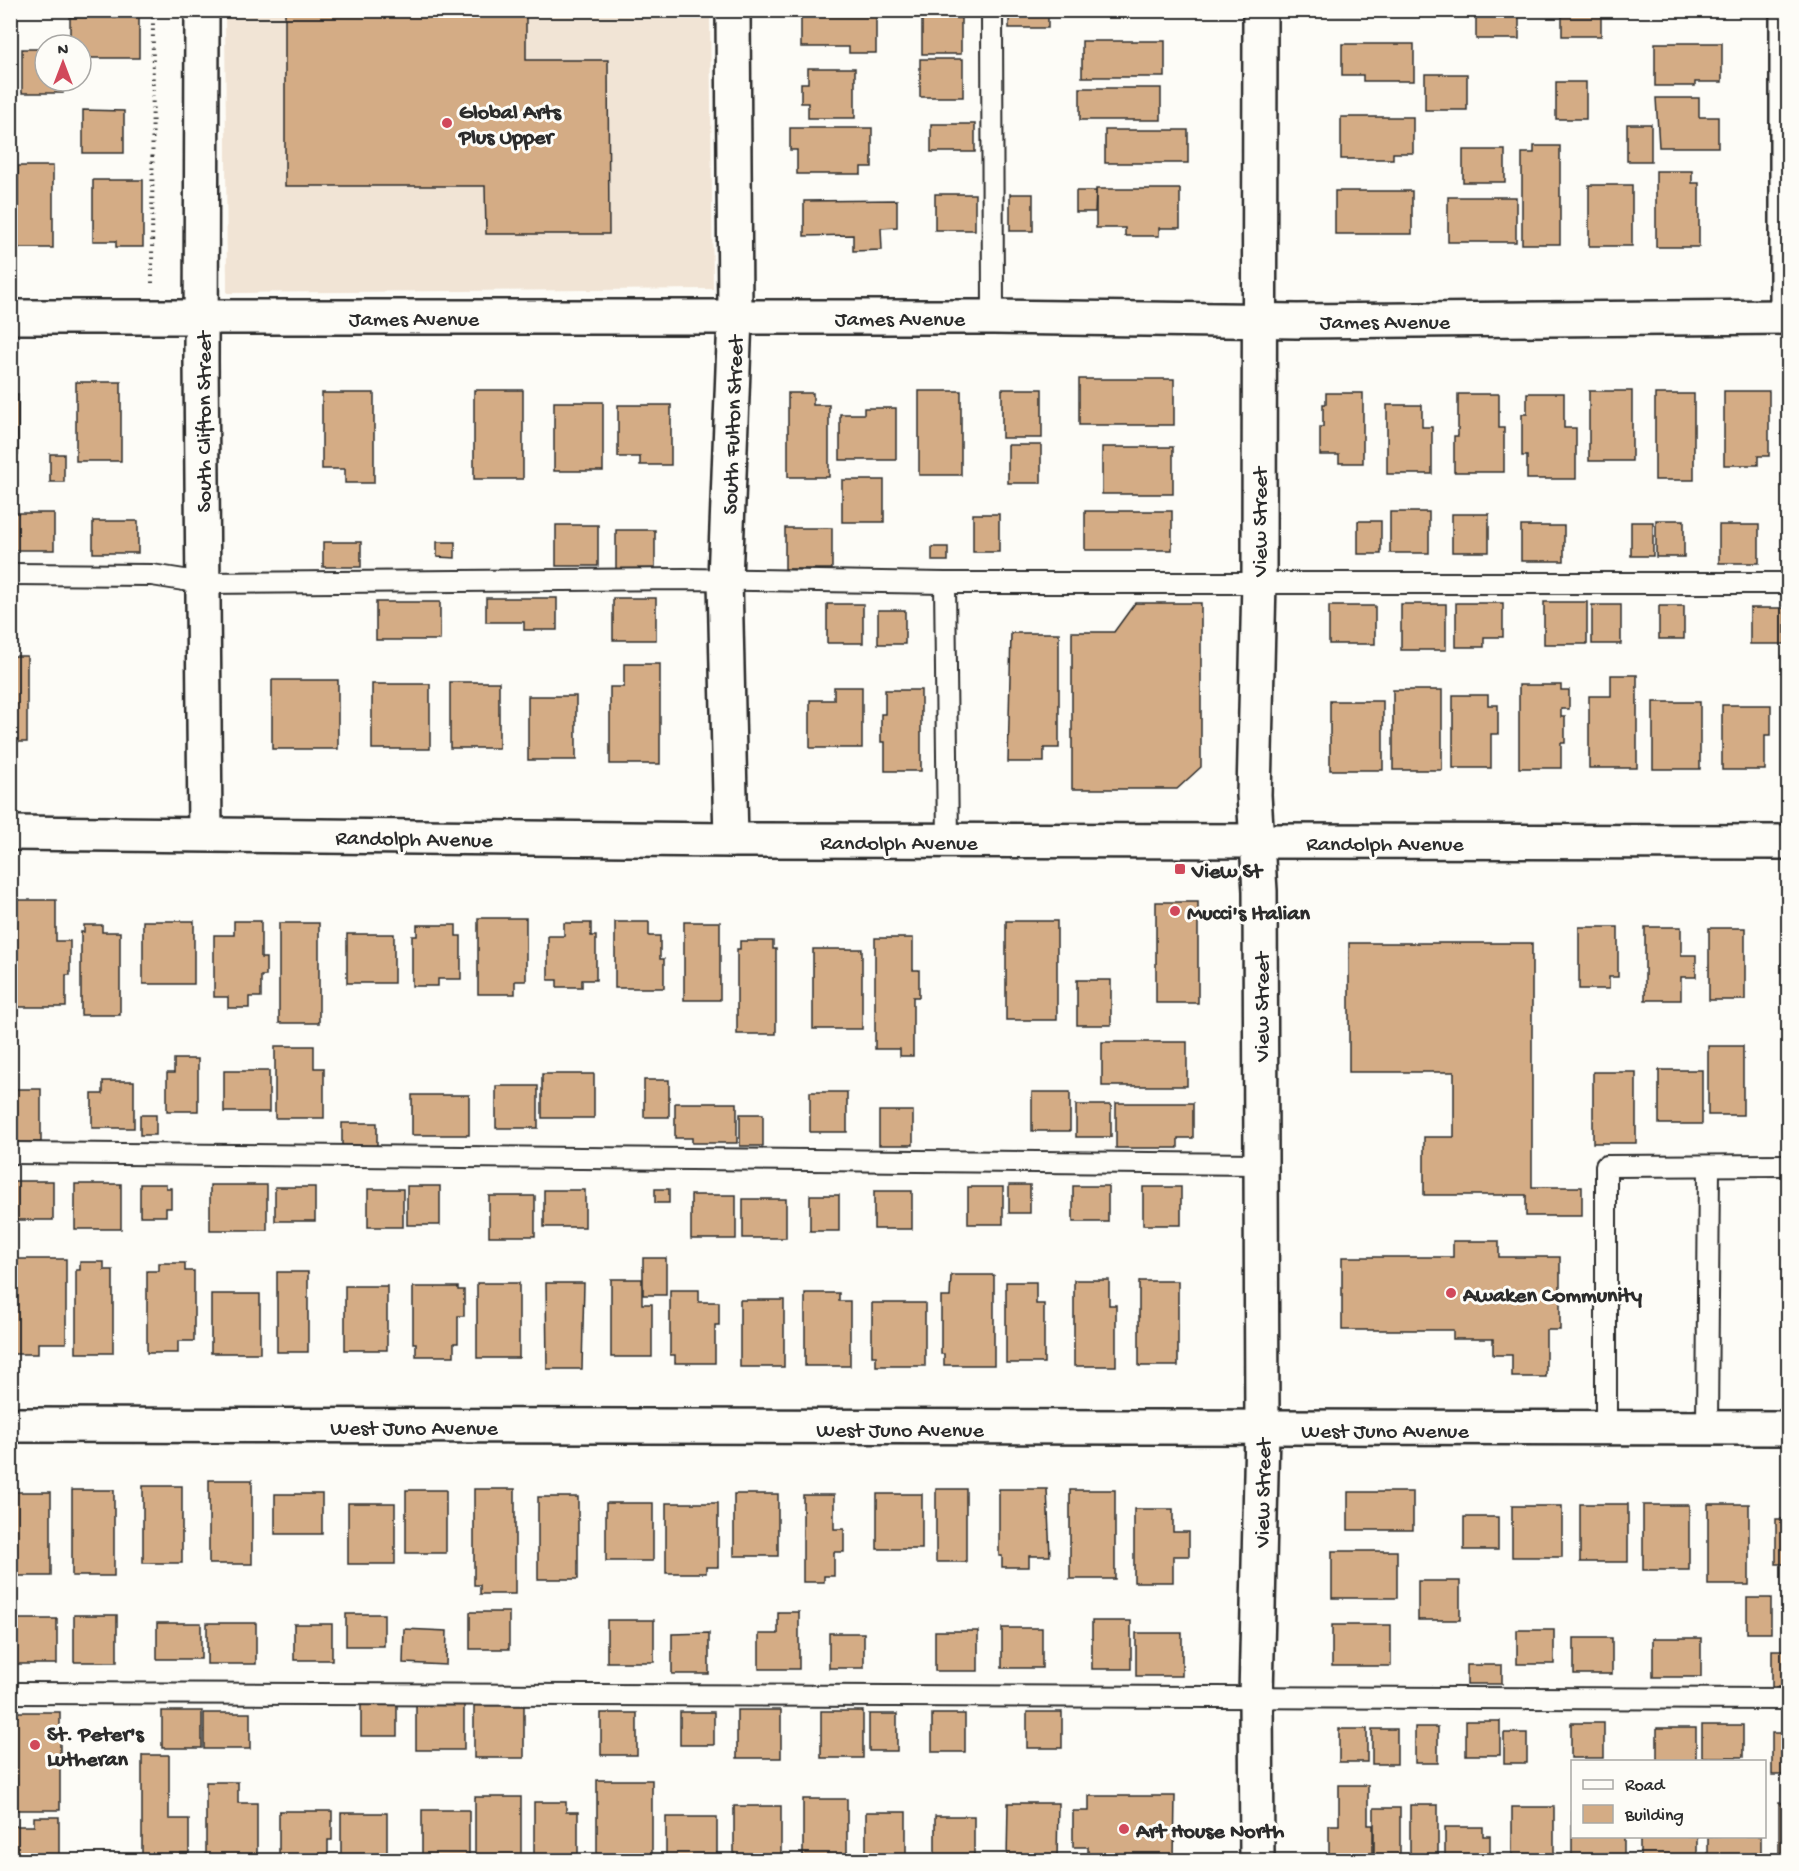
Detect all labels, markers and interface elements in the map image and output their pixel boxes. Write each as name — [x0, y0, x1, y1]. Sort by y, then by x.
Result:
north arrow — [33, 33, 93, 93]
text: N — [58, 42, 69, 61]
place label: Global Arts Plus Upper — [458, 101, 563, 152]
marker: Global Arts Plus Upper — [440, 116, 454, 130]
street label: James Avenue — [349, 308, 480, 334]
street label: James Avenue — [835, 308, 966, 334]
street label: James Avenue — [1320, 311, 1451, 337]
street label: South Clifton Street — [193, 330, 219, 512]
street label: South Fulton Street — [719, 333, 751, 515]
street label: View Street — [1249, 465, 1275, 578]
street label: Randolph Avenue — [335, 827, 493, 855]
street label: Randolph Avenue — [820, 832, 978, 858]
street label: Randolph Avenue — [1306, 833, 1464, 859]
place label: View St — [1191, 860, 1264, 886]
marker: View St — [1173, 862, 1187, 876]
place label: Mucci's Italian — [1187, 902, 1311, 928]
marker: Mucci's Italian — [1168, 904, 1182, 918]
street label: View Street — [1251, 950, 1277, 1063]
place label: Awaken Community — [1462, 1284, 1642, 1310]
marker: Awaken Community — [1444, 1286, 1458, 1300]
street label: West Juno Avenue — [330, 1417, 498, 1443]
street label: West Juno Avenue — [816, 1419, 984, 1445]
street label: West Juno Avenue — [1301, 1420, 1469, 1446]
street label: View Street — [1251, 1436, 1279, 1549]
place label: St. Peter's Lutheran — [47, 1723, 146, 1774]
marker: St. Peter's Lutheran — [28, 1738, 42, 1752]
legend — [1571, 1760, 1766, 1838]
text: Road — [1625, 1776, 1666, 1797]
text: Building — [1624, 1806, 1684, 1827]
place label: Art House North — [1135, 1820, 1284, 1846]
marker: Art House North — [1117, 1822, 1131, 1836]

